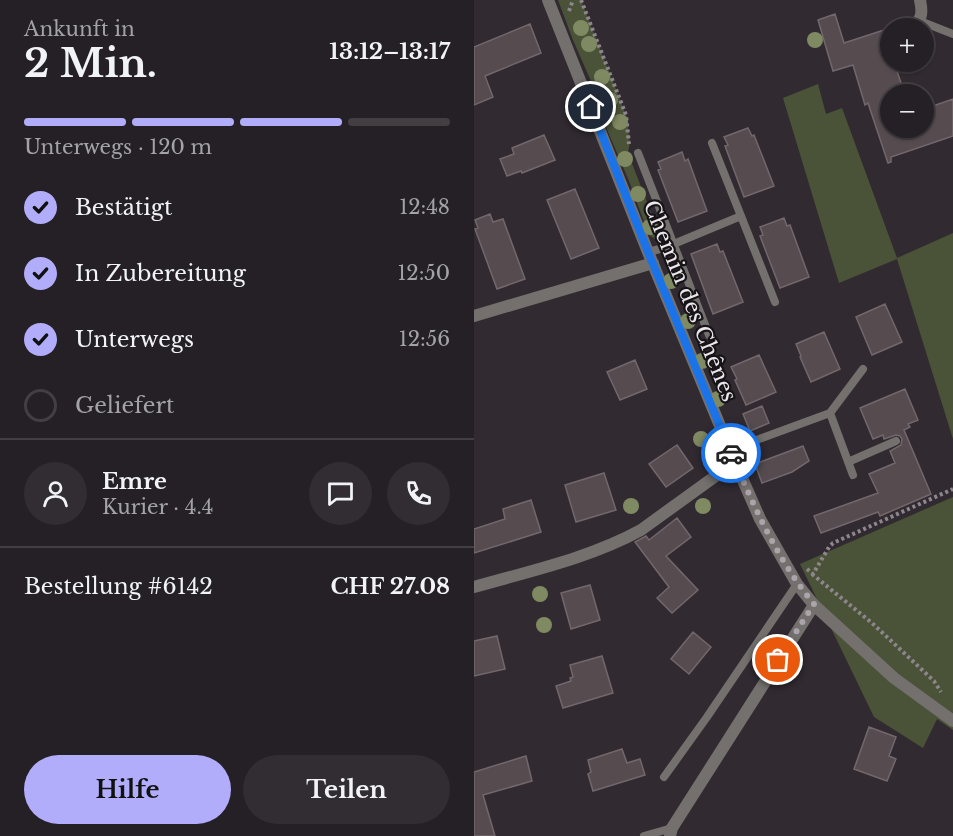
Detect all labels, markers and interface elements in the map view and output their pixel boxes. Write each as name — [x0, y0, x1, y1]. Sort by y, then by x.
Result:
text: Ankunft in — [24, 17, 135, 41]
map controls — [880, 18, 934, 138]
button: + — [880, 18, 934, 72]
text: 13:12–13:17 — [329, 38, 450, 65]
text: 2 Min. — [24, 39, 157, 88]
pin — [565, 81, 616, 132]
button: − — [880, 84, 934, 138]
icon: home — [574, 90, 607, 123]
text: Unterwegs · 120 m — [24, 135, 212, 159]
icon: check — [24, 191, 57, 224]
text: Bestätigt — [75, 194, 172, 221]
text: 12:48 — [399, 195, 450, 219]
street label: Chemin des Chênes — [638, 197, 742, 405]
icon: check — [24, 257, 57, 290]
text: In Zubereitung — [75, 260, 246, 287]
text: 12:50 — [397, 261, 450, 285]
icon: check — [24, 323, 57, 356]
text: Unterwegs — [75, 326, 194, 353]
text: 12:56 — [399, 327, 450, 351]
text: Geliefert — [75, 392, 174, 419]
courier — [701, 423, 761, 483]
icon: car — [715, 437, 748, 470]
button: person — [24, 462, 87, 525]
button: chat — [309, 462, 372, 525]
button: phone — [387, 462, 450, 525]
text: Emre — [102, 468, 167, 495]
text: Kurier · 4.4 — [102, 495, 213, 519]
text: Bestellung #6142 — [24, 573, 213, 600]
text: CHF 27.08 — [330, 573, 450, 600]
pin — [752, 634, 803, 685]
icon: bag — [761, 643, 794, 676]
button: Hilfe — [24, 755, 231, 824]
button: Teilen — [243, 755, 450, 824]

